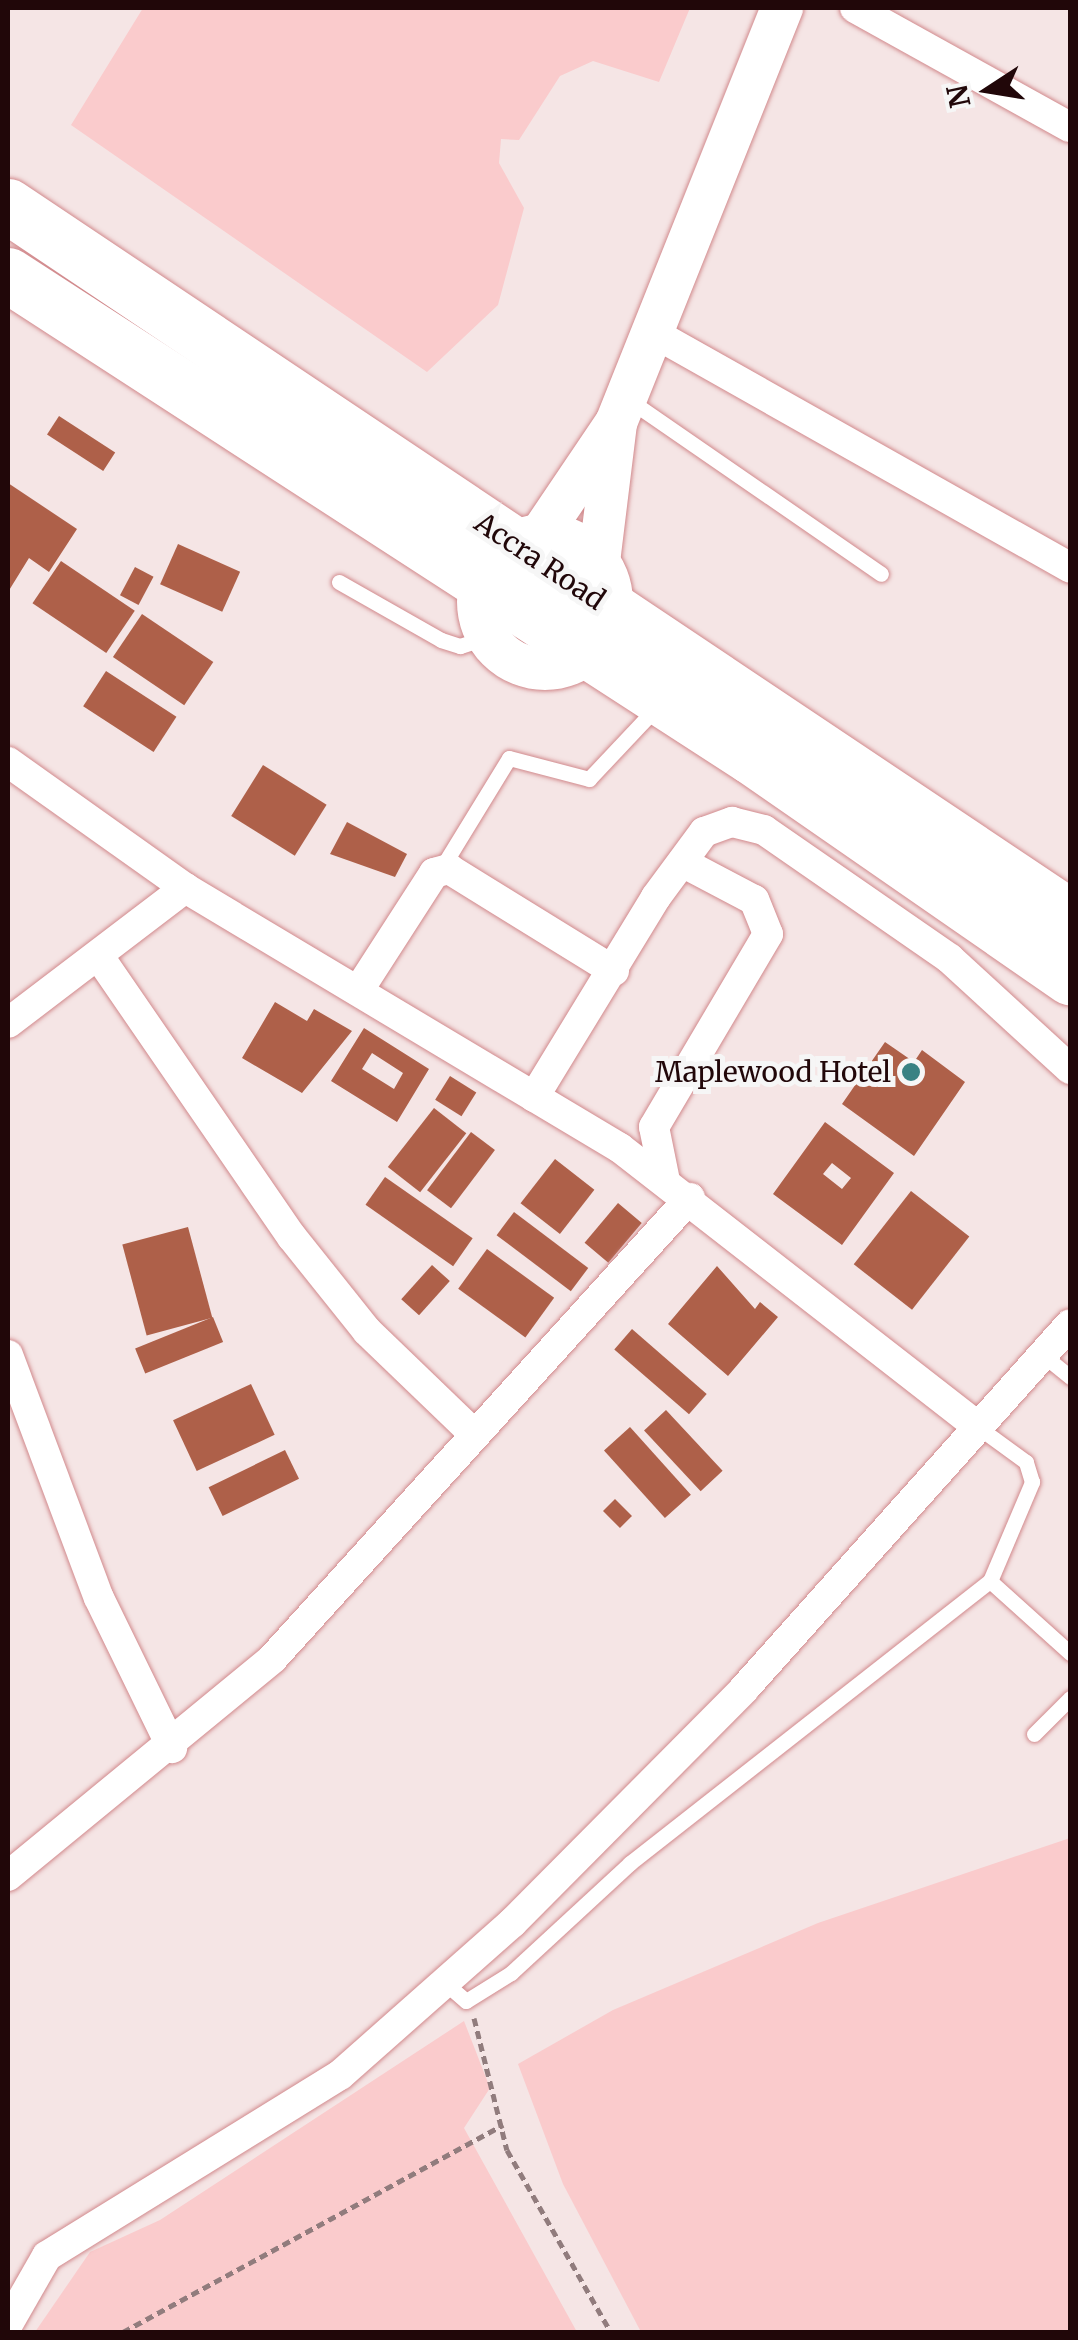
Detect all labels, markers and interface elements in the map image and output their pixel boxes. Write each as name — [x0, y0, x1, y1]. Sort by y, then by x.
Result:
north arrow — [938, 40, 1038, 140]
text: N — [939, 82, 979, 111]
street label: Accra Road — [469, 505, 611, 617]
place label: Maplewood Hotel — [655, 1055, 891, 1089]
marker: Maplewood Hotel — [900, 1061, 922, 1083]

